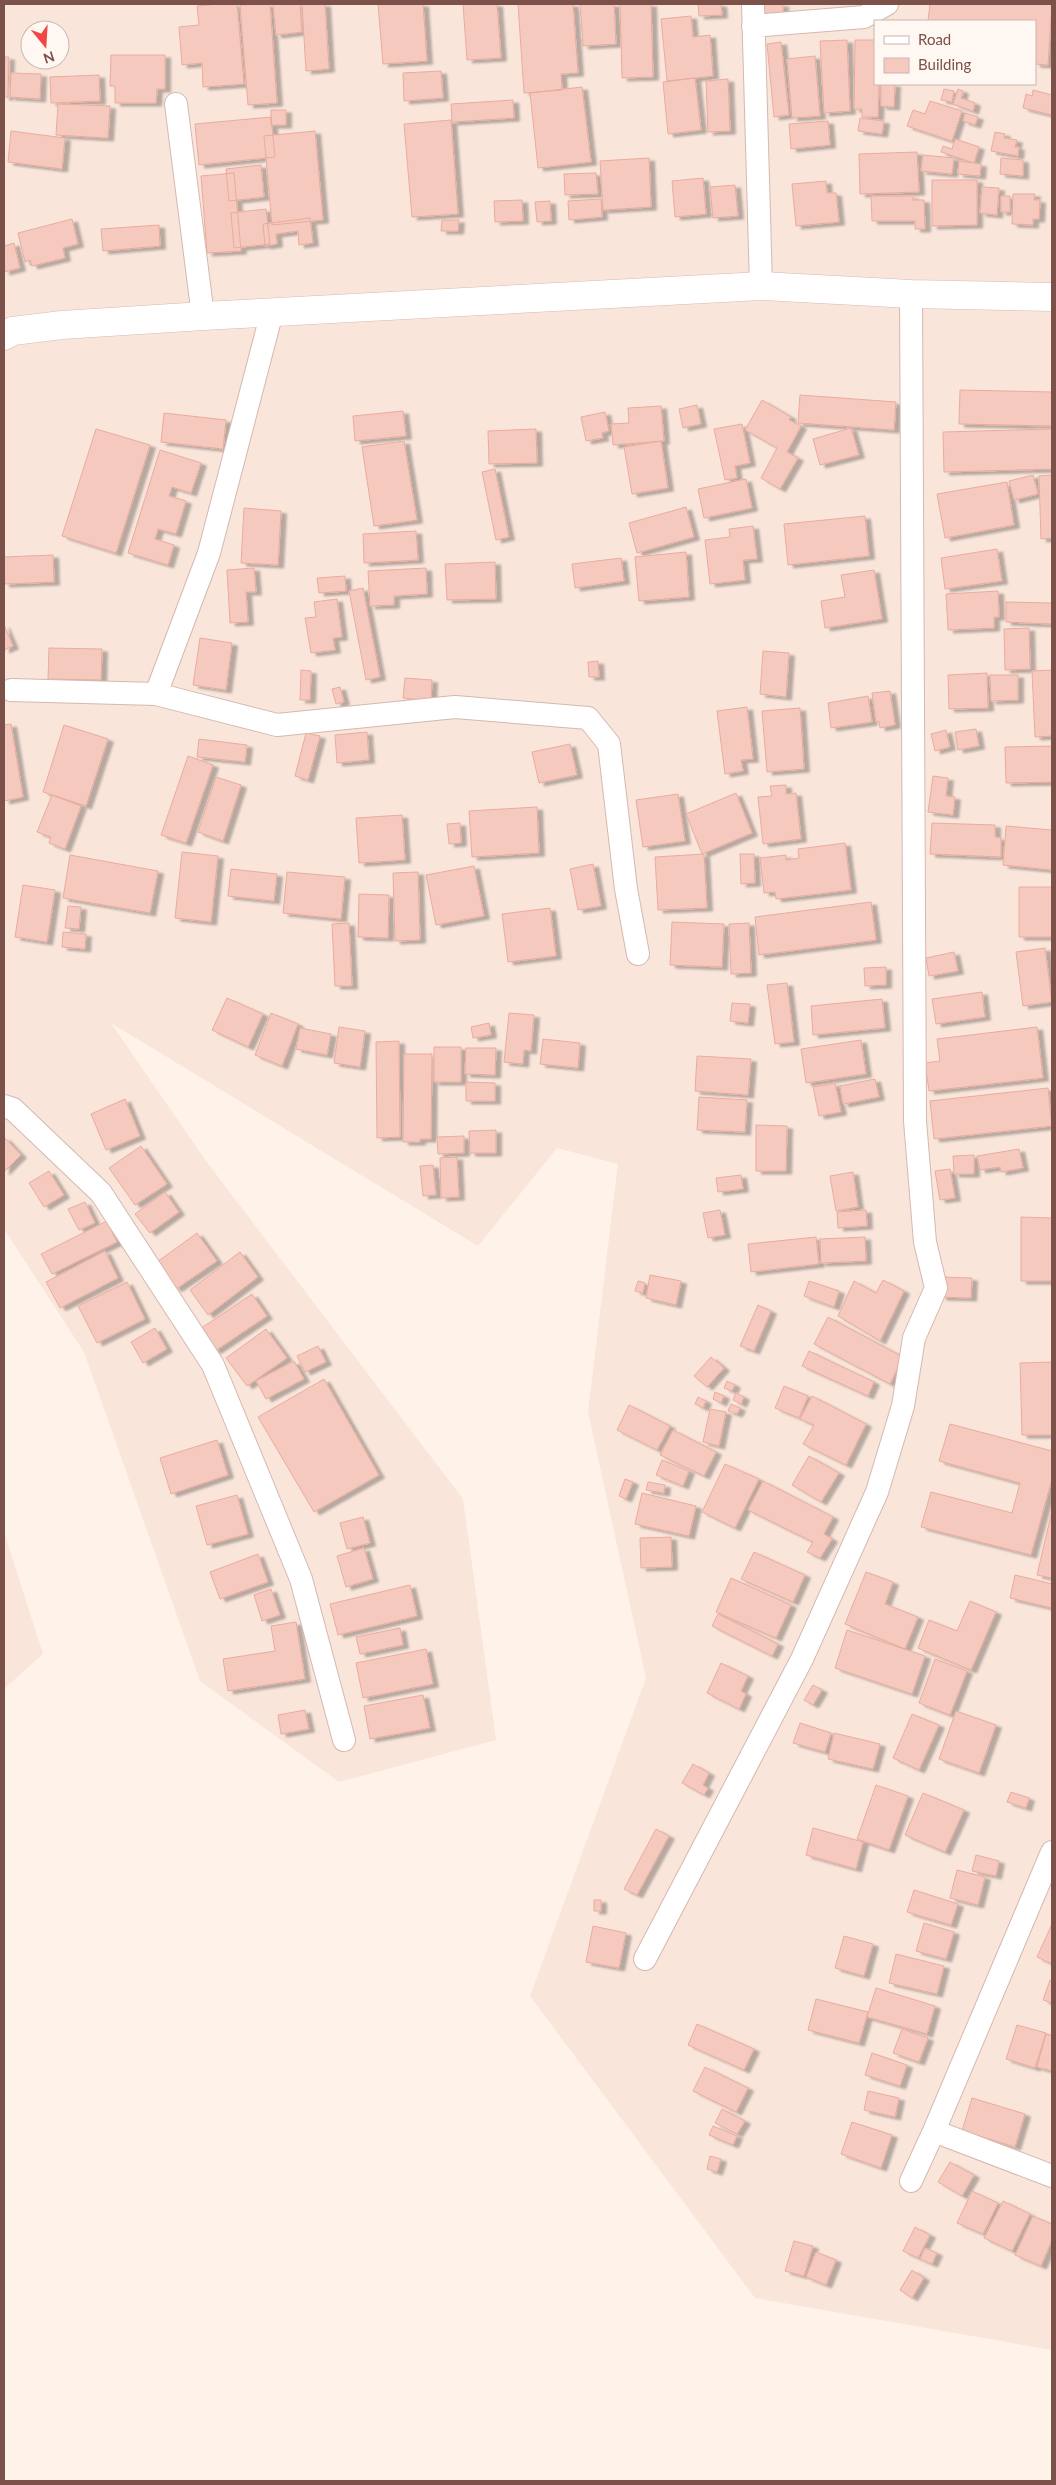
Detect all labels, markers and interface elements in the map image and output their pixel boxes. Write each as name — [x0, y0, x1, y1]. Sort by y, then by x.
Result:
north arrow — [20, 20, 70, 70]
legend — [874, 20, 1036, 85]
text: Road — [918, 30, 951, 48]
text: N — [41, 48, 57, 68]
text: Building — [918, 55, 971, 73]

